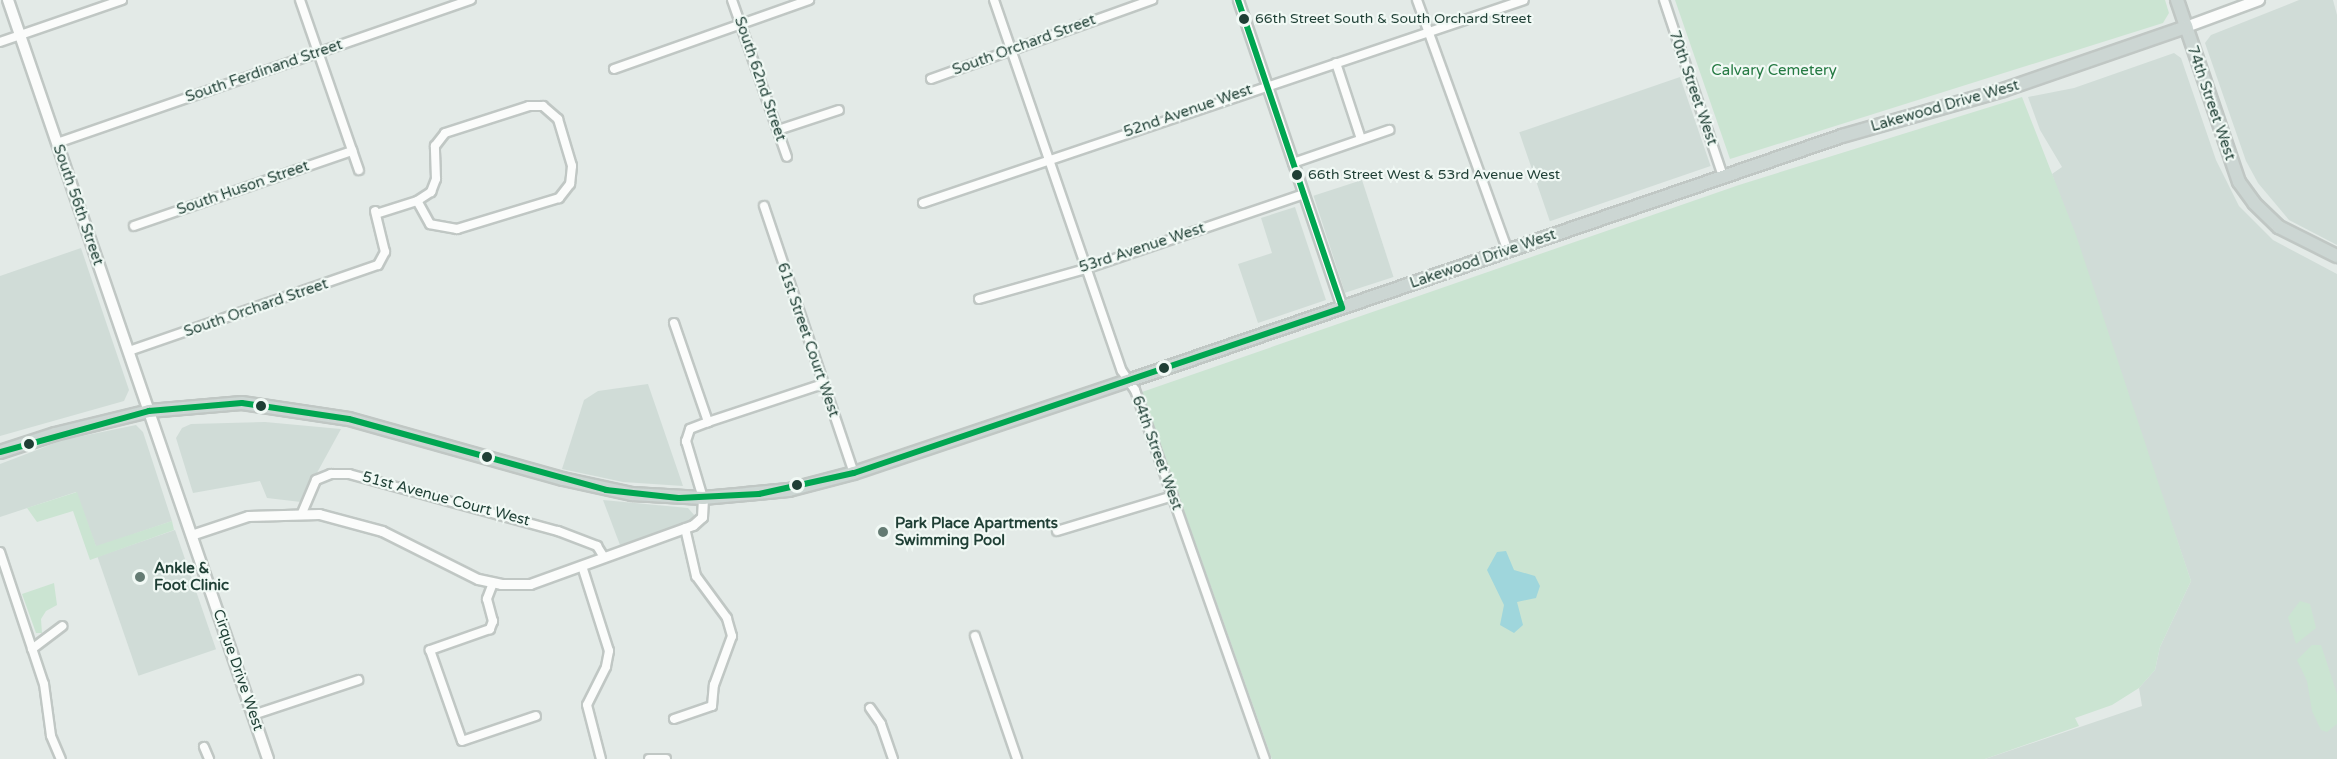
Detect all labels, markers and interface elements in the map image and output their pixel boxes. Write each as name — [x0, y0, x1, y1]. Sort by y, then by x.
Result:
street label: South Orchard Street — [950, 11, 1098, 79]
place label: 66th Street South & South Orchard Street — [1255, 11, 1532, 27]
marker: 66th Street South & South Orchard Street — [1238, 13, 1250, 25]
street label: South 62nd Street — [730, 14, 790, 144]
street label: 70th Street West — [1665, 28, 1721, 148]
street label: South Ferdinand Street — [183, 36, 345, 106]
street label: 74th Street West — [2183, 43, 2239, 163]
park label: Calvary Cemetery — [1711, 62, 1837, 80]
street label: Lakewood Drive West — [1869, 76, 2021, 136]
street label: 52nd Avenue West — [1121, 81, 1255, 141]
street label: South 56th Street — [49, 142, 107, 268]
street label: South Huson Street — [174, 157, 312, 219]
place label: 66th Street West & 53rd Avenue West — [1308, 167, 1560, 183]
marker: 66th Street West & 53rd Avenue West — [1291, 169, 1303, 181]
street label: 53rd Avenue West — [1077, 219, 1207, 277]
street label: Lakewood Drive West — [1407, 225, 1559, 293]
street label: 61st Street Court West — [773, 260, 843, 420]
street label: South Orchard Street — [182, 275, 330, 341]
unlabelled marker — [1158, 362, 1170, 374]
street label: 64th Street West — [1128, 393, 1186, 513]
unlabelled marker — [255, 400, 267, 412]
unlabelled marker — [23, 438, 35, 450]
unlabelled marker — [481, 451, 493, 463]
street label: 51st Avenue Court West — [360, 468, 532, 530]
unlabelled marker — [791, 479, 803, 491]
place label: Park Place Apartments Swimming Pool — [895, 514, 1058, 549]
marker: Park Place Apartments Swimming Pool — [876, 525, 890, 539]
place label: Ankle & Foot Clinic — [154, 559, 229, 594]
marker: Ankle & Foot Clinic — [131, 568, 149, 586]
street label: Cirque Drive West — [209, 607, 267, 733]

